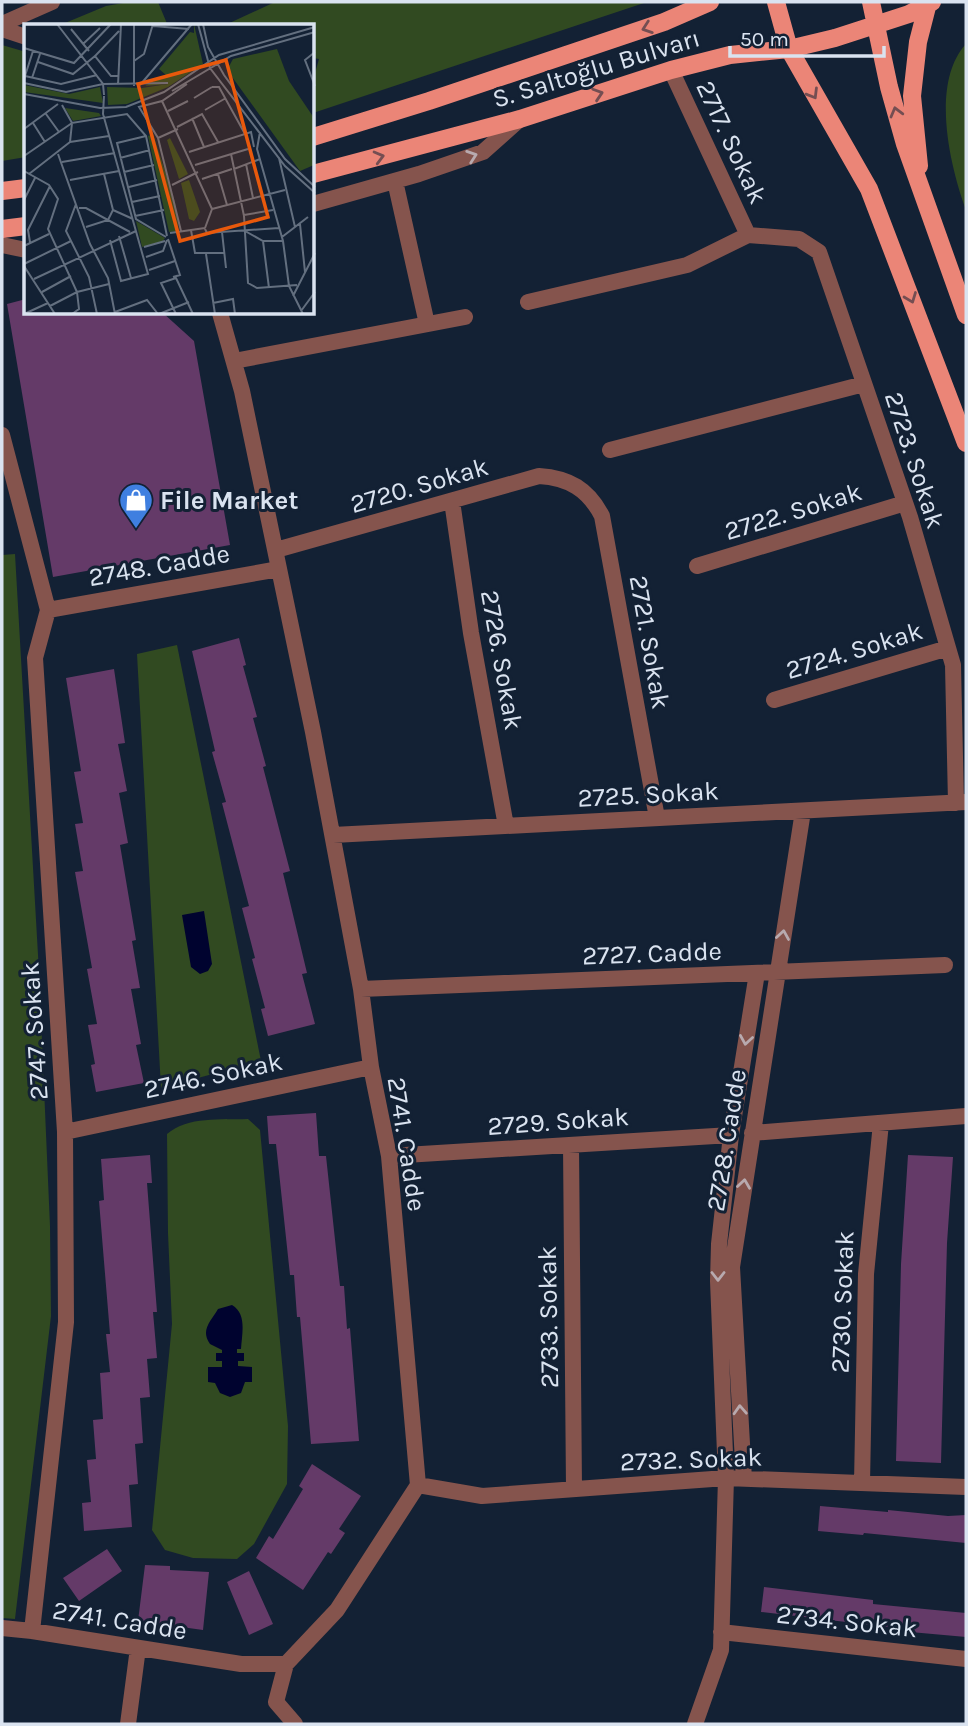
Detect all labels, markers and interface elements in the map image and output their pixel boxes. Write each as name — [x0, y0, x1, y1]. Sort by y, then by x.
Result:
scale bar — [730, 14, 884, 58]
one-way arrow — [641, 20, 653, 34]
street label: S. Saltoğlu Bulvarı — [489, 22, 704, 115]
inset map — [24, 24, 315, 315]
text: 50 m — [740, 27, 789, 51]
street label: 2717. Sokak — [690, 76, 774, 209]
one-way arrow — [805, 86, 818, 99]
one-way arrow — [591, 87, 603, 102]
one-way arrow — [890, 106, 904, 118]
one-way arrow — [466, 150, 478, 164]
one-way arrow — [373, 151, 385, 165]
one-way arrow — [903, 292, 917, 304]
street label: 2723. Sokak — [878, 388, 951, 532]
street label: 2720. Sokak — [347, 451, 492, 520]
street label: 2722. Sokak — [721, 476, 865, 547]
shop icon: File Market — [117, 481, 155, 530]
place label: File Market — [160, 485, 299, 516]
street label: 2748. Cadde — [86, 538, 232, 593]
street label: 2721. Sokak — [622, 573, 677, 711]
street label: 2726. Sokak — [474, 588, 529, 732]
street label: 2724. Sokak — [782, 615, 926, 686]
street label: 2725. Sokak — [577, 775, 719, 814]
one-way arrow — [775, 929, 790, 941]
street label: 2727. Cadde — [582, 936, 722, 971]
street label: 2747. Sokak — [14, 961, 55, 1101]
one-way arrow — [739, 1034, 754, 1046]
street label: 2746. Sokak — [141, 1046, 285, 1105]
street label: 2728. Cadde — [700, 1067, 753, 1213]
street label: 2741. Cadde — [381, 1075, 432, 1213]
street label: 2729. Sokak — [486, 1101, 630, 1142]
one-way arrow — [736, 1178, 751, 1190]
street label: 2730. Sokak — [825, 1230, 860, 1374]
street label: 2733. Sokak — [532, 1246, 565, 1388]
one-way arrow — [710, 1271, 726, 1282]
one-way arrow — [733, 1405, 748, 1416]
street label: 2732. Sokak — [619, 1442, 763, 1477]
street label: 2741. Cadde — [51, 1595, 189, 1646]
street label: 2734. Sokak — [775, 1599, 919, 1644]

